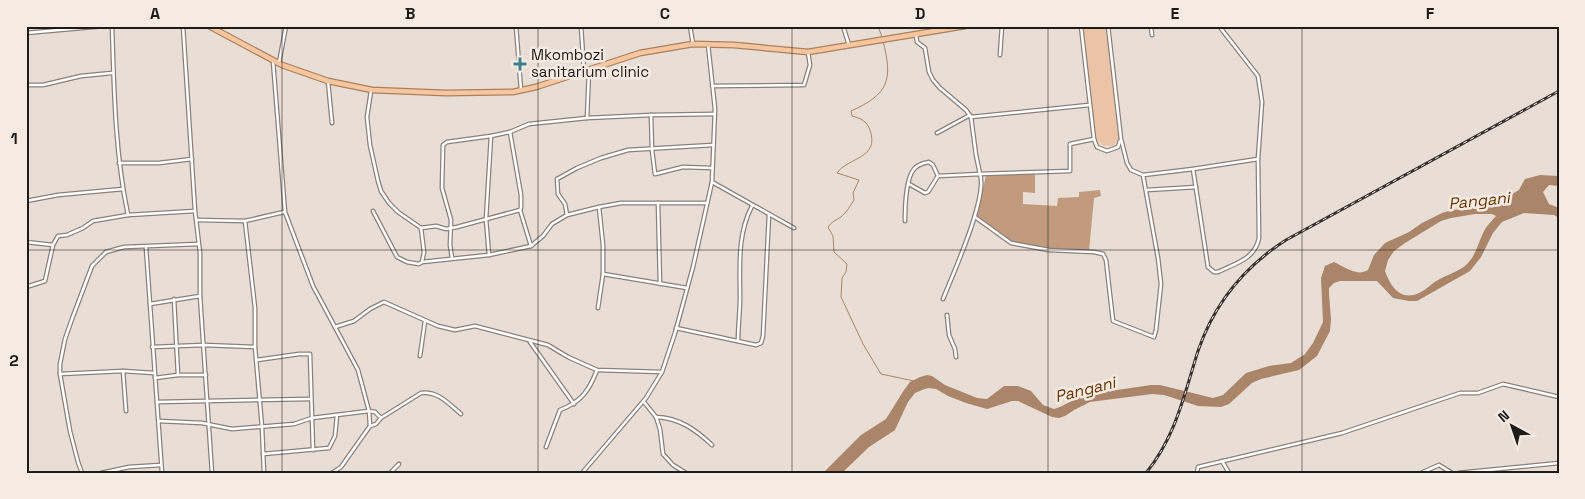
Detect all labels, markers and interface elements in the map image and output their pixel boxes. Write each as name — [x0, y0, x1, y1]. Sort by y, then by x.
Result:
text: A — [150, 3, 160, 24]
text: B — [405, 3, 415, 24]
text: C — [660, 3, 670, 24]
text: D — [915, 3, 925, 24]
text: E — [1171, 3, 1180, 24]
text: F — [1426, 3, 1435, 24]
place label: Mkombozi sanitarium clinic — [531, 45, 649, 81]
marker: Mkombozi sanitarium clinic — [513, 57, 527, 71]
text: 1 — [10, 128, 18, 149]
water label: Pangani — [1447, 187, 1513, 214]
text: 2 — [9, 350, 19, 371]
water label: Pangani — [1053, 371, 1120, 407]
north arrow — [1488, 402, 1538, 452]
text: N — [1494, 406, 1513, 426]

